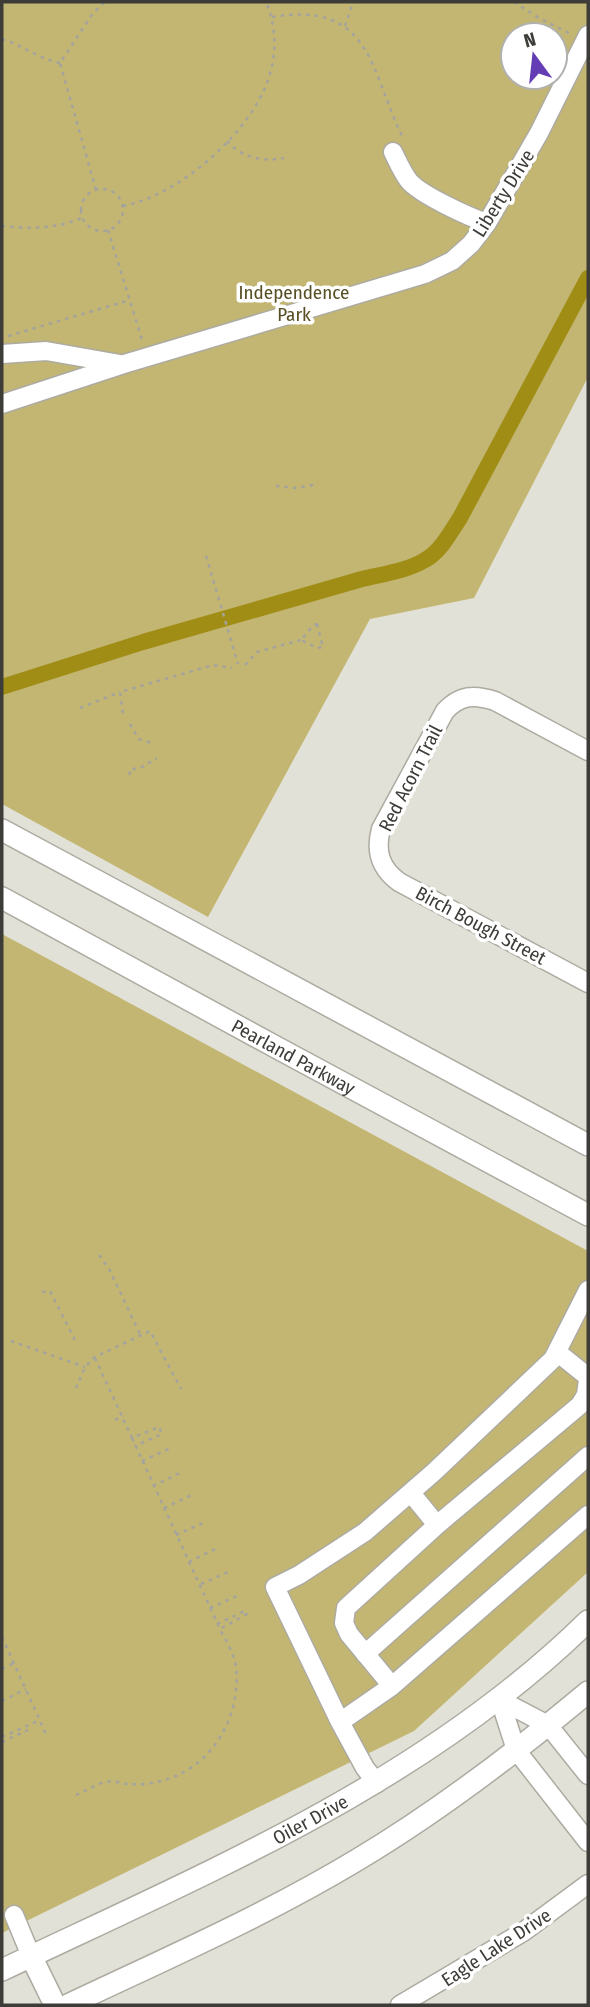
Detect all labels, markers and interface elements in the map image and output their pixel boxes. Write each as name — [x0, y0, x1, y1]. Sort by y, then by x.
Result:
north arrow — [499, 21, 569, 91]
text: N — [521, 27, 538, 53]
street label: Liberty Drive — [468, 145, 539, 241]
park label: Independence Park — [239, 281, 349, 326]
street label: Red Acorn Trail — [374, 721, 447, 835]
street label: Birch Bough Street — [412, 881, 551, 970]
street label: Pearland Parkway — [228, 1014, 360, 1100]
street label: Oiler Drive — [269, 1790, 352, 1850]
street label: Eagle Lake Drive — [437, 1904, 555, 1991]

